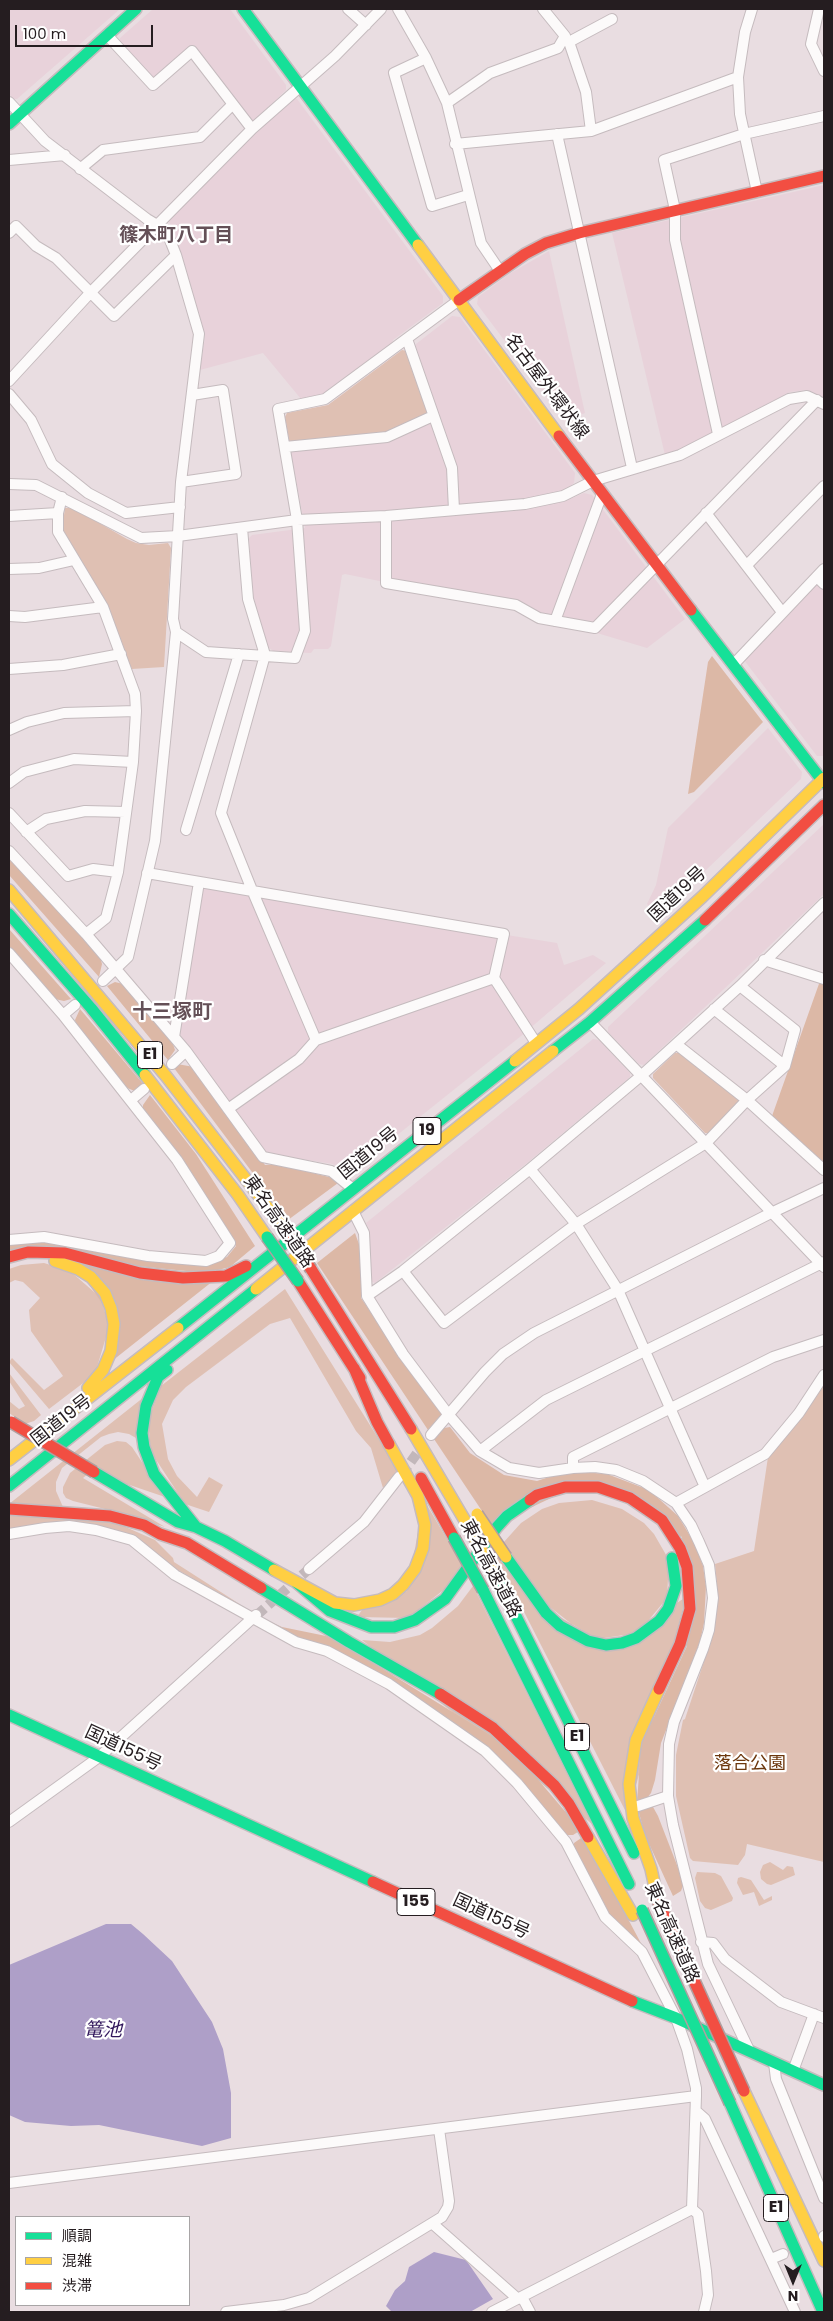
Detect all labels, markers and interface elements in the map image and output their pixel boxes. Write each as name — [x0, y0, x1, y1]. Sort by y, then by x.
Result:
scale bar — [18, 15, 155, 47]
text: 100 m — [23, 23, 66, 44]
district label: 篠木町八丁目 — [119, 225, 233, 247]
street label: 名古屋外環状線 — [499, 330, 593, 444]
street label: 国道19号 — [645, 863, 711, 927]
district label: 十三塚町 — [132, 1001, 212, 1025]
road number: E1 — [138, 1042, 162, 1068]
road number: 19 — [413, 1118, 441, 1144]
street label: 国道19号 — [335, 1123, 403, 1185]
street label: 東名高速道路 — [238, 1172, 318, 1272]
street label: 国道19号 — [27, 1391, 97, 1451]
street label: 東名高速道路 — [455, 1516, 525, 1622]
street label: 国道155号 — [81, 1722, 165, 1776]
road number: E1 — [564, 1724, 590, 1750]
park label: 落合公園 — [714, 1753, 786, 1775]
street label: 東名高速道路 — [639, 1879, 703, 1987]
road number: 155 — [397, 1888, 435, 1915]
street label: 国道155号 — [449, 1890, 533, 1944]
water label: 篭池 — [84, 2020, 122, 2042]
road number: E1 — [764, 2194, 788, 2222]
legend — [15, 2216, 190, 2306]
text: 順調 — [62, 2225, 92, 2246]
text: 混雑 — [62, 2250, 92, 2271]
north arrow — [768, 2256, 818, 2306]
text: 渋滞 — [62, 2275, 92, 2296]
text: N — [788, 2286, 798, 2306]

